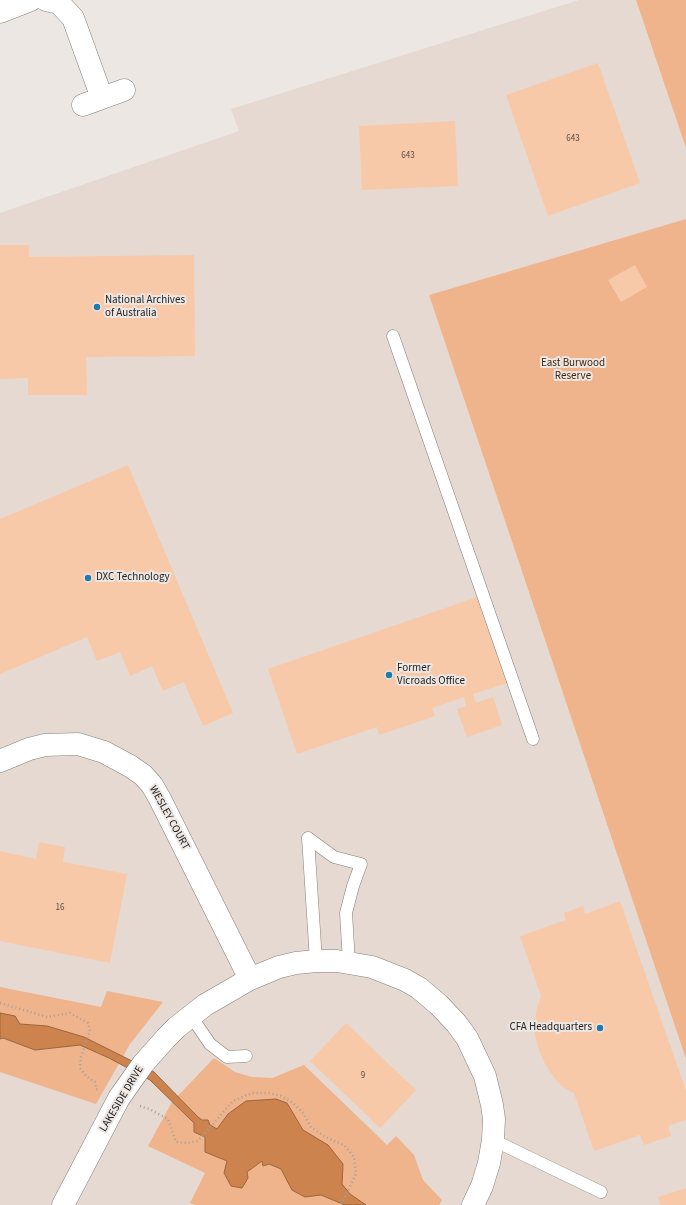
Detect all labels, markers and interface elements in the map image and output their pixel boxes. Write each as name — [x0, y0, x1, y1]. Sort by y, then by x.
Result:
house number: 643 — [566, 134, 580, 144]
house number: 643 — [401, 151, 415, 161]
place label: National Archives of Australia — [105, 294, 185, 320]
marker: National Archives of Australia — [92, 302, 102, 312]
park label: East Burwood Reserve — [541, 357, 605, 383]
place label: DXC Technology — [96, 571, 170, 585]
marker: DXC Technology — [83, 573, 93, 583]
place label: Former Vicroads Office — [397, 662, 465, 688]
marker: Former Vicroads Office — [384, 670, 394, 680]
street label: WESLEY COURT — [146, 784, 192, 852]
house number: 16 — [56, 903, 64, 913]
place label: CFA Headquarters — [510, 1021, 592, 1035]
marker: CFA Headquarters — [595, 1023, 605, 1033]
street label: LAKESIDE DRIVE — [97, 1064, 147, 1134]
house number: 9 — [361, 1071, 365, 1081]

